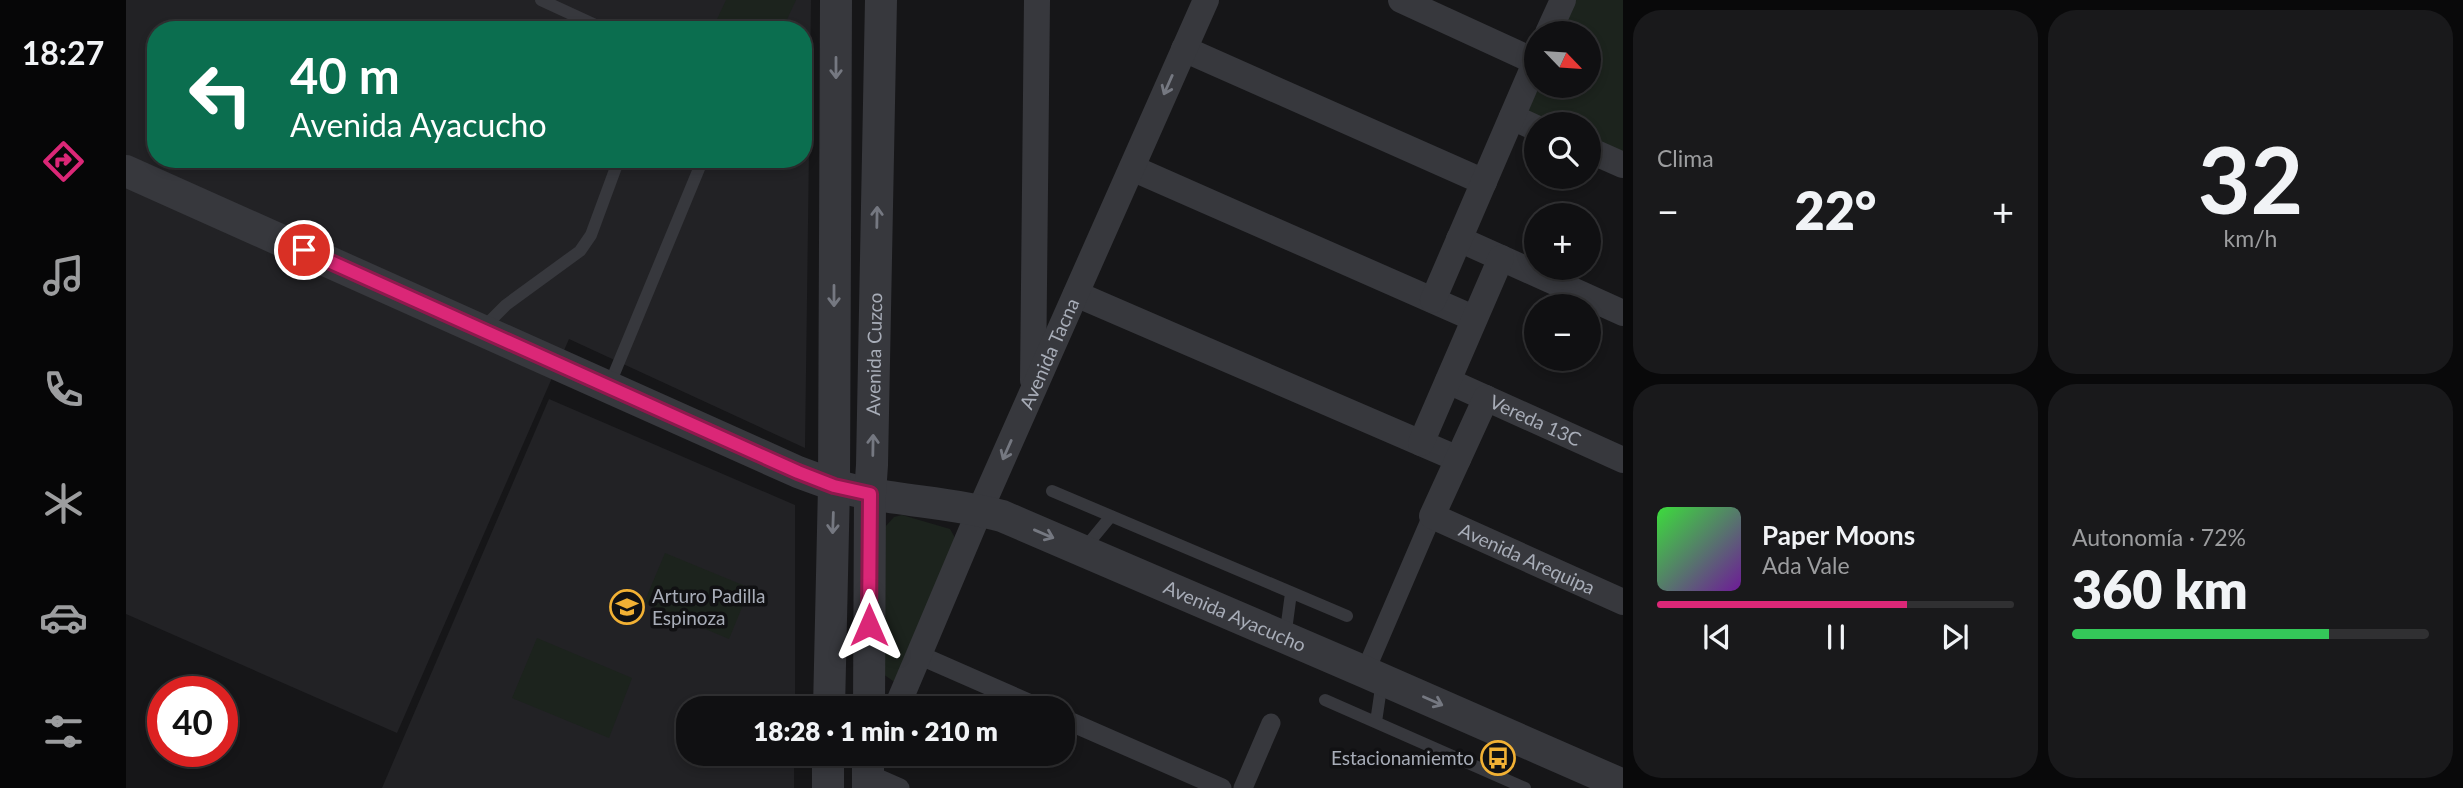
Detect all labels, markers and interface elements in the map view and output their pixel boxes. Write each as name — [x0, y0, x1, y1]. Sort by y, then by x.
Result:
north arrow — [1524, 21, 1601, 98]
map controls — [1524, 21, 1601, 371]
text: 18:27 — [22, 33, 104, 72]
text: 40 m — [290, 46, 400, 104]
icon: left — [175, 49, 266, 140]
one-way arrow — [829, 56, 843, 79]
one-way arrow — [1161, 74, 1174, 95]
text: Avenida Ayacucho — [290, 105, 547, 144]
button: search — [1524, 112, 1601, 189]
text: 32 — [2198, 124, 2303, 233]
icon: directions — [39, 137, 88, 186]
text: Clima — [1657, 144, 1714, 172]
text: 22° — [1795, 179, 1876, 241]
text: − — [1657, 188, 1679, 234]
text: + — [1992, 188, 2014, 234]
button: + — [1524, 203, 1601, 280]
one-way arrow — [870, 206, 884, 229]
pin — [274, 220, 334, 280]
text: km/h — [2224, 224, 2277, 252]
icon: arrive — [285, 231, 323, 269]
icon: music — [39, 251, 88, 300]
one-way arrow — [827, 284, 841, 307]
street label: Avenida Cuzco — [861, 292, 886, 416]
street label: Avenida Tacna — [1014, 294, 1083, 412]
button: − — [1524, 294, 1601, 371]
icon: phone — [39, 365, 88, 414]
street label: Vereda 13C — [1486, 389, 1585, 451]
one-way arrow — [866, 433, 880, 456]
one-way arrow — [1000, 439, 1013, 460]
icon: climate — [39, 479, 88, 528]
one-way arrow — [826, 511, 839, 534]
street label: Avenida Arequipa — [1456, 518, 1599, 599]
text: Paper Moons — [1762, 519, 1915, 551]
text: Autonomía · 72% — [2072, 523, 2246, 551]
one-way arrow — [1033, 529, 1054, 542]
text: Ada Vale — [1762, 551, 1850, 579]
text: 360 km — [2072, 558, 2248, 620]
street label: Avenida Ayacucho — [1160, 575, 1310, 656]
place label: Arturo Padilla Espinoza — [652, 584, 765, 629]
school or university icon: Arturo Padilla Espinoza — [608, 588, 646, 626]
position arrow — [832, 588, 906, 662]
icon: car — [39, 593, 88, 642]
icon: previous — [1698, 618, 1736, 656]
icon: pause — [1817, 618, 1855, 656]
icon: next — [1936, 618, 1974, 656]
speed limit sign: 40 — [147, 676, 238, 767]
one-way arrow — [1422, 696, 1443, 709]
icon: filters — [39, 707, 88, 756]
text: 18:28 · 1 min · 210 m — [753, 715, 998, 747]
bus stop icon: Estacionamiemto — [1479, 739, 1517, 777]
place label: Estacionamiemto — [1331, 746, 1474, 769]

